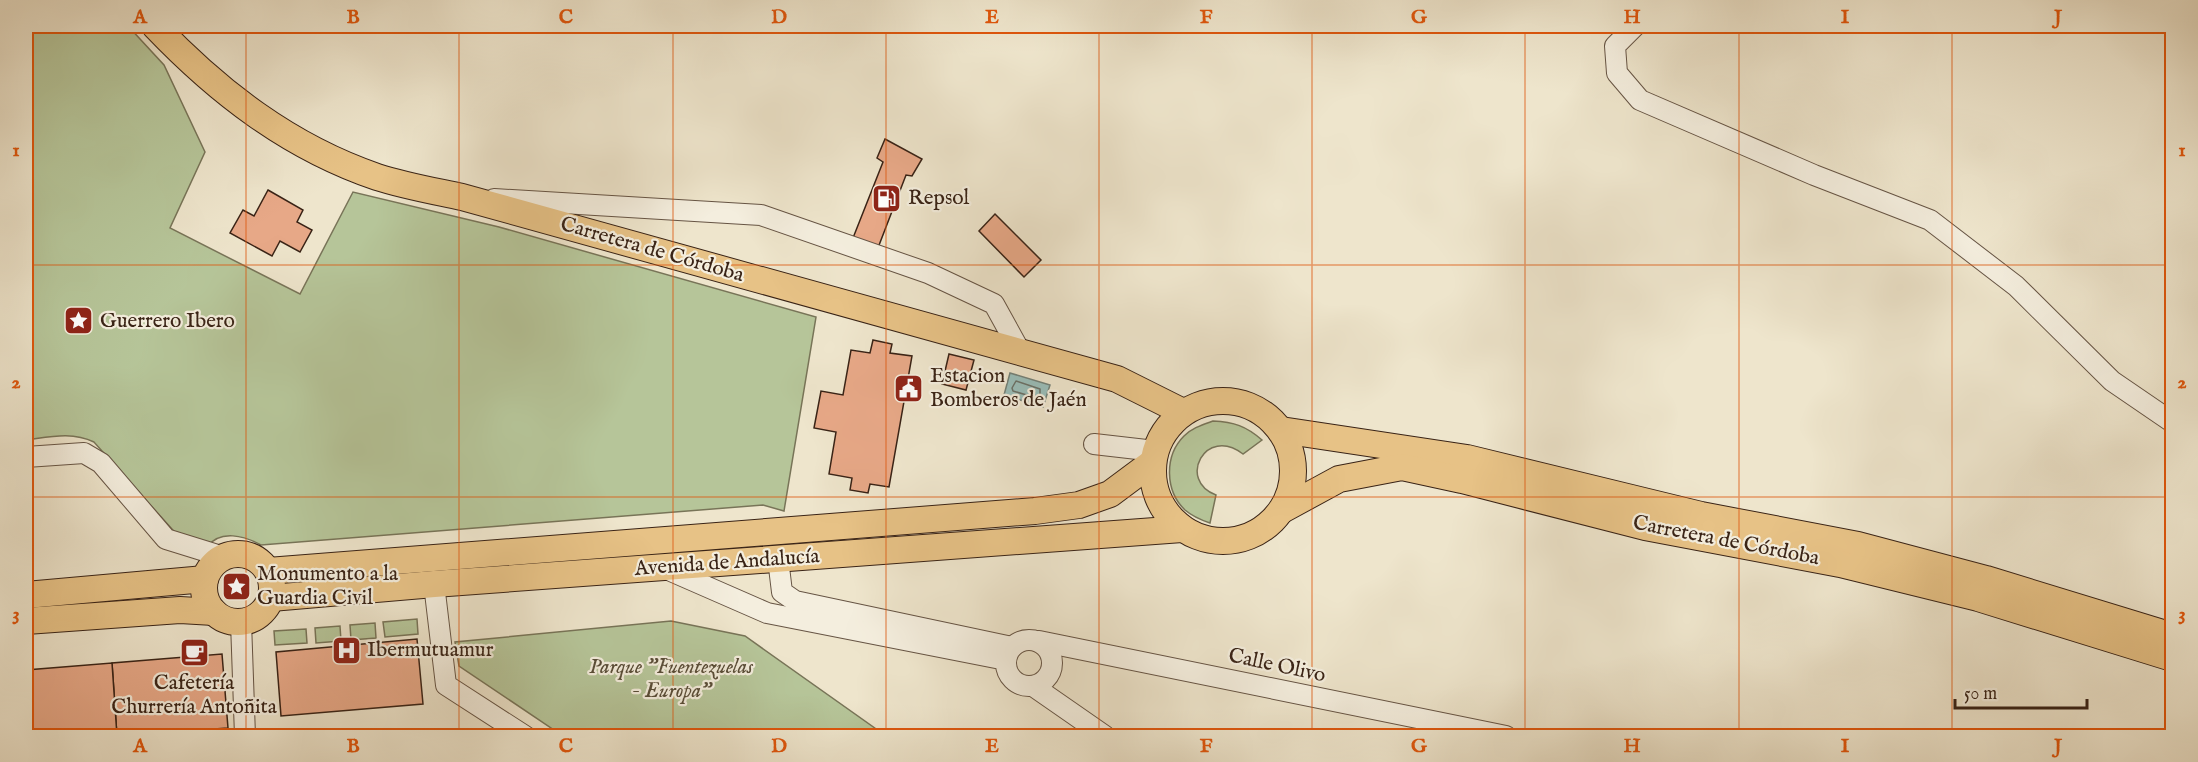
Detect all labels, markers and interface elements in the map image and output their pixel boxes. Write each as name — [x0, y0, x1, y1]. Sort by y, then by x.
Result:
text: A — [132, 5, 148, 30]
text: B — [346, 5, 360, 30]
text: C — [559, 5, 573, 30]
text: D — [771, 5, 787, 30]
text: E — [985, 5, 999, 30]
text: F — [1200, 5, 1213, 30]
text: G — [1411, 5, 1428, 30]
text: H — [1623, 5, 1641, 30]
text: I — [1841, 5, 1850, 30]
text: J — [2051, 5, 2063, 30]
text: 1 — [12, 138, 20, 163]
text: 1 — [2178, 138, 2186, 163]
fuel station icon: Repsol — [871, 182, 903, 214]
place label: Repsol — [908, 185, 970, 212]
street label: Carretera de Córdoba — [557, 211, 748, 289]
place icon: Guerrero Ibero — [63, 305, 95, 337]
place label: Guerrero Ibero — [100, 308, 235, 335]
place label: Estacion Bomberos de Jaén — [930, 363, 1087, 414]
text: 2 — [11, 370, 21, 395]
text: 2 — [2177, 370, 2187, 395]
public building icon: Estacion Bomberos de Jaén — [893, 372, 925, 404]
street label: Carretera de Córdoba — [1630, 510, 1823, 573]
street label: Avenida de Andalucía — [633, 543, 821, 583]
place label: Monumento a la Guardia Civil — [257, 561, 399, 612]
place icon: Monumento a la Guardia Civil — [220, 570, 252, 602]
text: 3 — [12, 602, 20, 627]
text: 3 — [2178, 602, 2186, 627]
hospital icon: Ibermutuamur — [330, 634, 362, 666]
cafe icon: Cafetería Churrería Antoñita — [178, 636, 210, 668]
place label: Ibermutuamur — [367, 637, 494, 664]
street label: Calle Olivo — [1226, 643, 1328, 689]
park label: Parque "Fuentezuelas - Europa" — [589, 654, 754, 705]
place label: Cafetería Churrería Antoñita — [111, 670, 278, 721]
scale bar — [1955, 672, 2087, 710]
text: 50 m — [1964, 683, 1997, 706]
text: A — [132, 734, 148, 759]
text: B — [346, 734, 360, 759]
text: C — [559, 734, 573, 759]
text: D — [771, 734, 787, 759]
text: E — [985, 734, 999, 759]
text: F — [1200, 734, 1213, 759]
text: G — [1411, 734, 1428, 759]
text: H — [1623, 734, 1641, 759]
text: I — [1841, 734, 1850, 759]
text: J — [2051, 734, 2063, 759]

